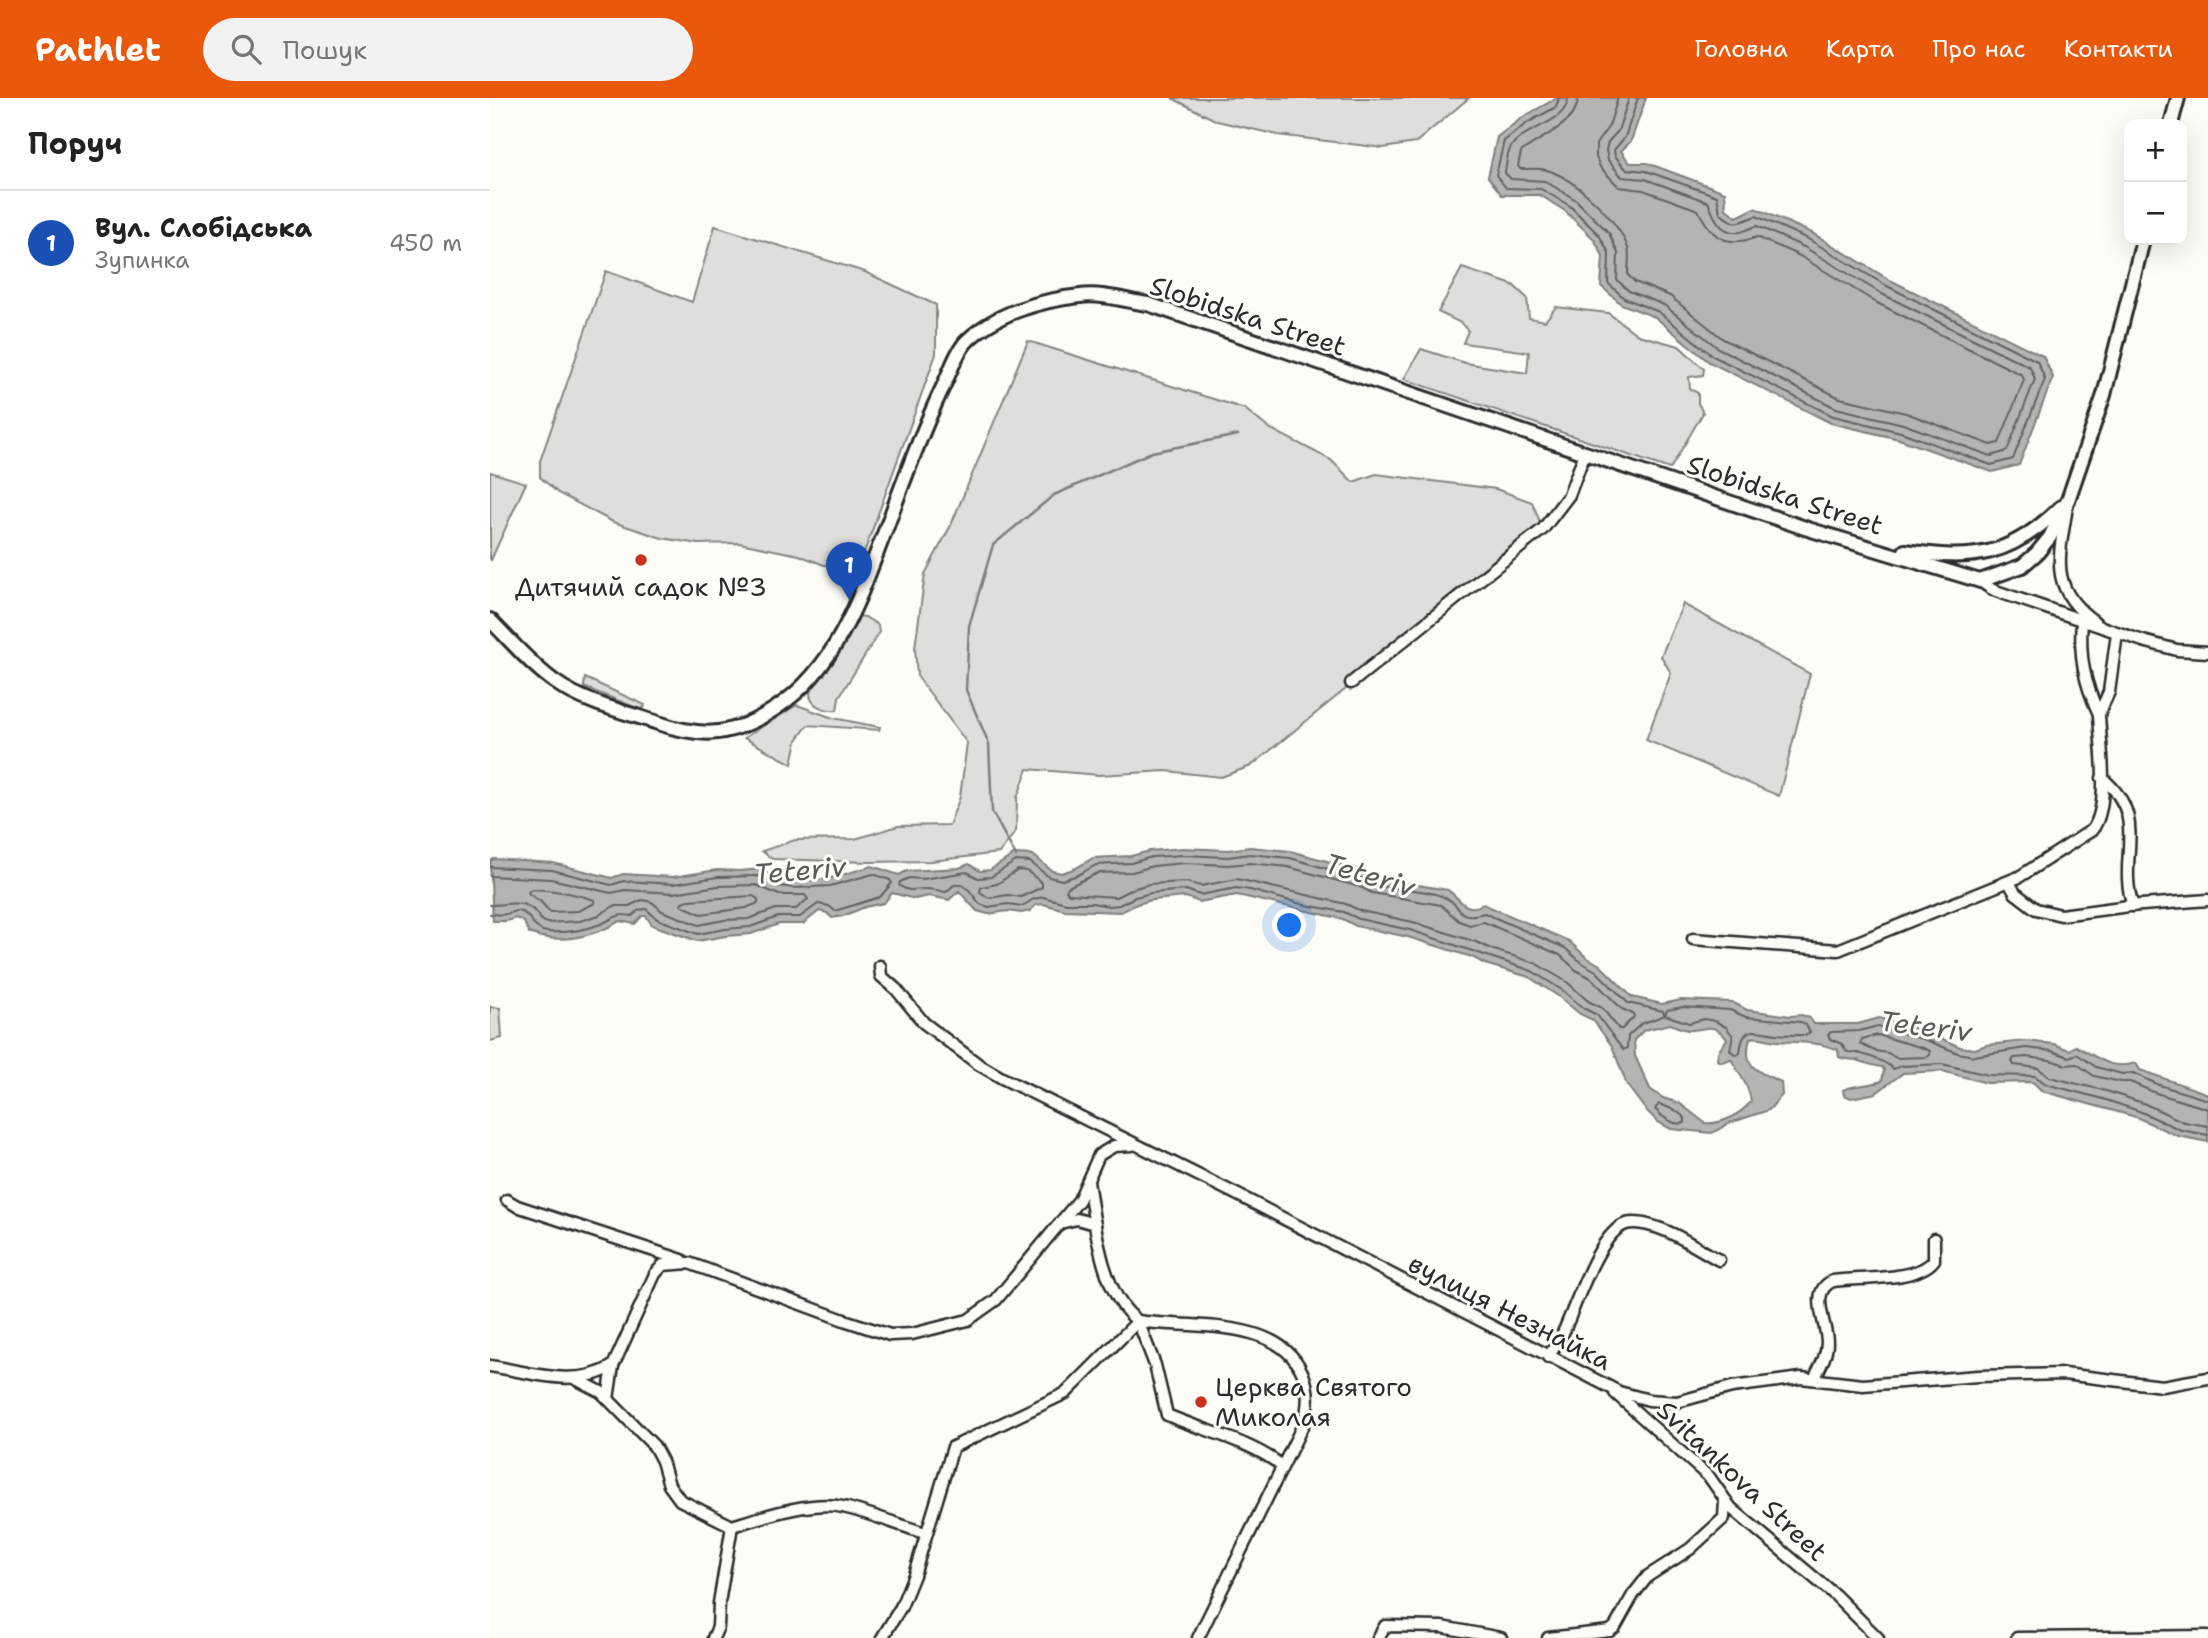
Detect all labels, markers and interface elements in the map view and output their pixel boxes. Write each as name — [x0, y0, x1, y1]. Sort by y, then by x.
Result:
search box — [203, 18, 693, 81]
text: Pathlet — [35, 27, 161, 72]
icon: search — [227, 30, 265, 68]
text: Пошук — [283, 32, 367, 67]
text: Головна — [1694, 33, 1788, 65]
text: Карта — [1826, 33, 1895, 65]
text: Про нас — [1933, 33, 2026, 65]
text: Контакти — [2064, 33, 2173, 65]
map controls — [2124, 119, 2187, 245]
button: + — [2124, 119, 2187, 182]
text: Поруч — [28, 123, 122, 164]
button: − — [2124, 182, 2187, 245]
text: Вул. Слобідська — [95, 210, 312, 245]
text: 1 — [46, 228, 56, 258]
text: 450 m — [389, 228, 462, 258]
text: Зупинка — [95, 245, 190, 275]
street label: Slobidska Street — [1146, 267, 1351, 364]
street label: Slobidska Street — [1683, 446, 1888, 543]
pin: 1 — [826, 542, 872, 600]
marker: Дитячий садок №3 — [633, 552, 649, 568]
place label: Дитячий садок №3 — [515, 569, 767, 604]
water label: Teteriv — [1320, 844, 1420, 906]
water label: Teteriv — [752, 847, 848, 893]
your location — [1272, 908, 1306, 942]
water label: Teteriv — [1878, 1001, 1975, 1051]
street label: вулиця Незнайка — [1403, 1245, 1618, 1378]
place label: Церква Святого Миколая — [1215, 1369, 1412, 1434]
street label: Svitankova Street — [1650, 1393, 1835, 1569]
marker: Церква Святого Миколая — [1193, 1394, 1209, 1410]

